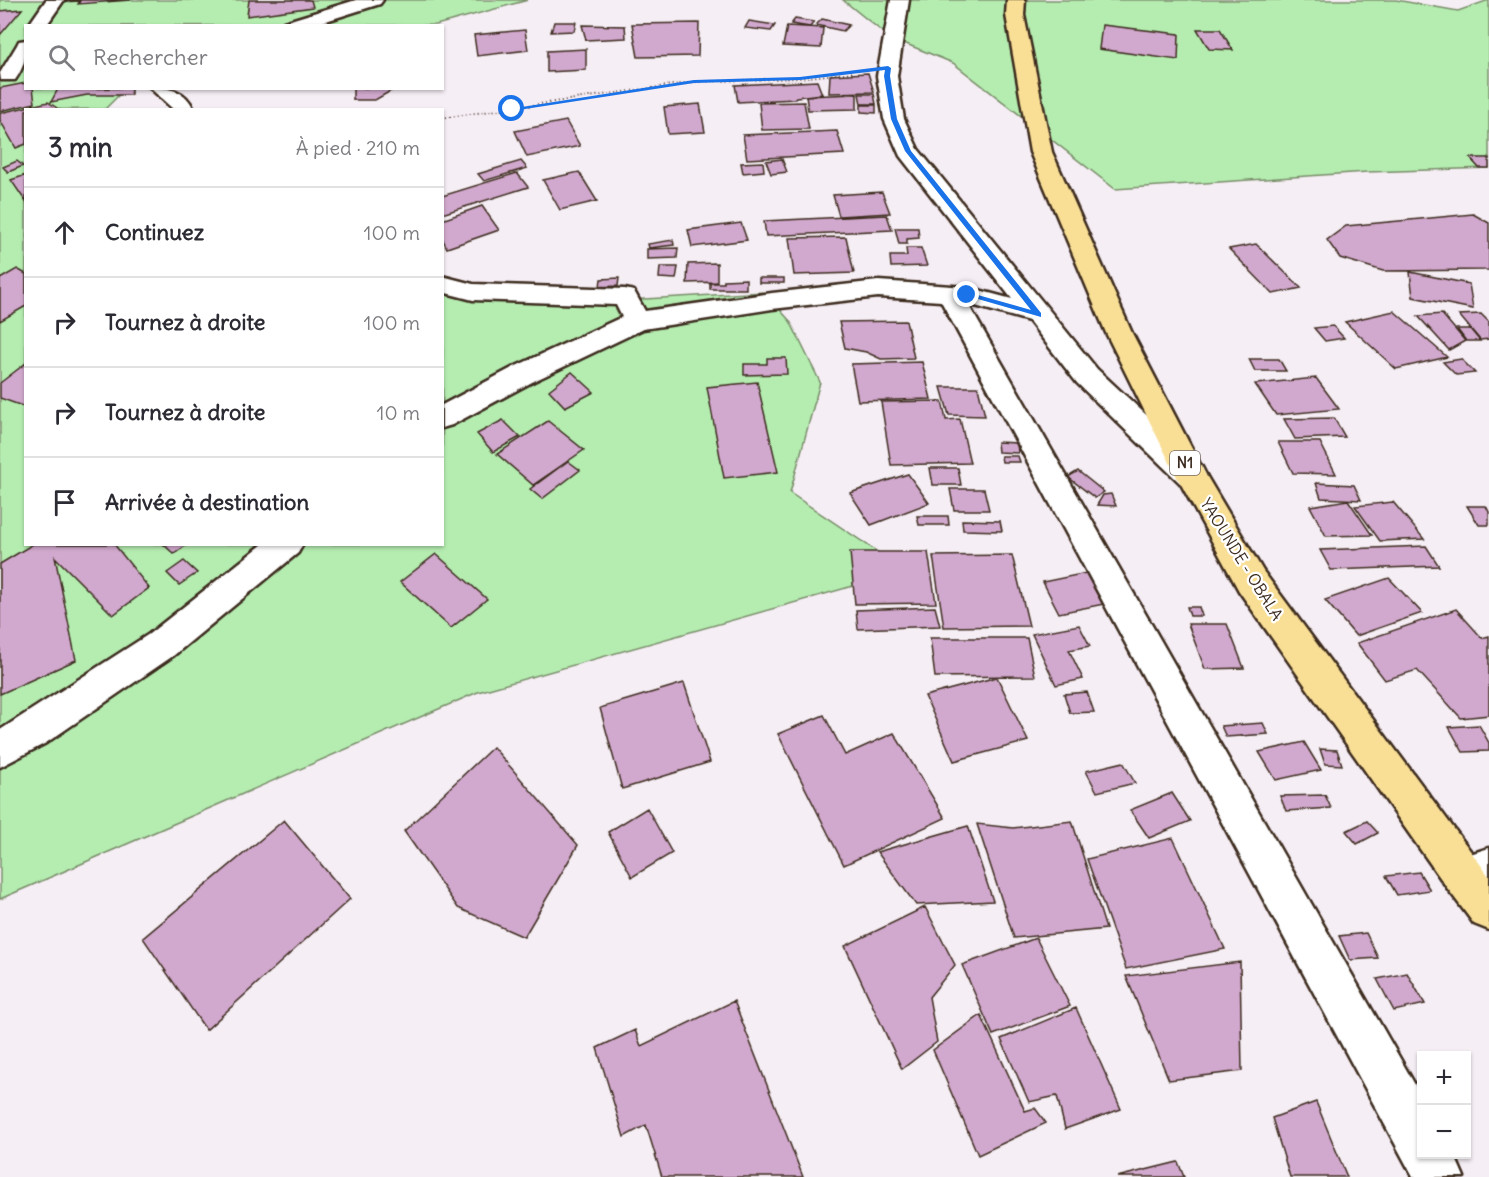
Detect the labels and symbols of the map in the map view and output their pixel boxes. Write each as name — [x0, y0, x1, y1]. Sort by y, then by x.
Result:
route start — [498, 95, 524, 121]
route end — [953, 281, 979, 307]
road number: N1 — [1170, 451, 1200, 475]
street label: YAOUNDE - OBALA — [1196, 494, 1288, 624]

